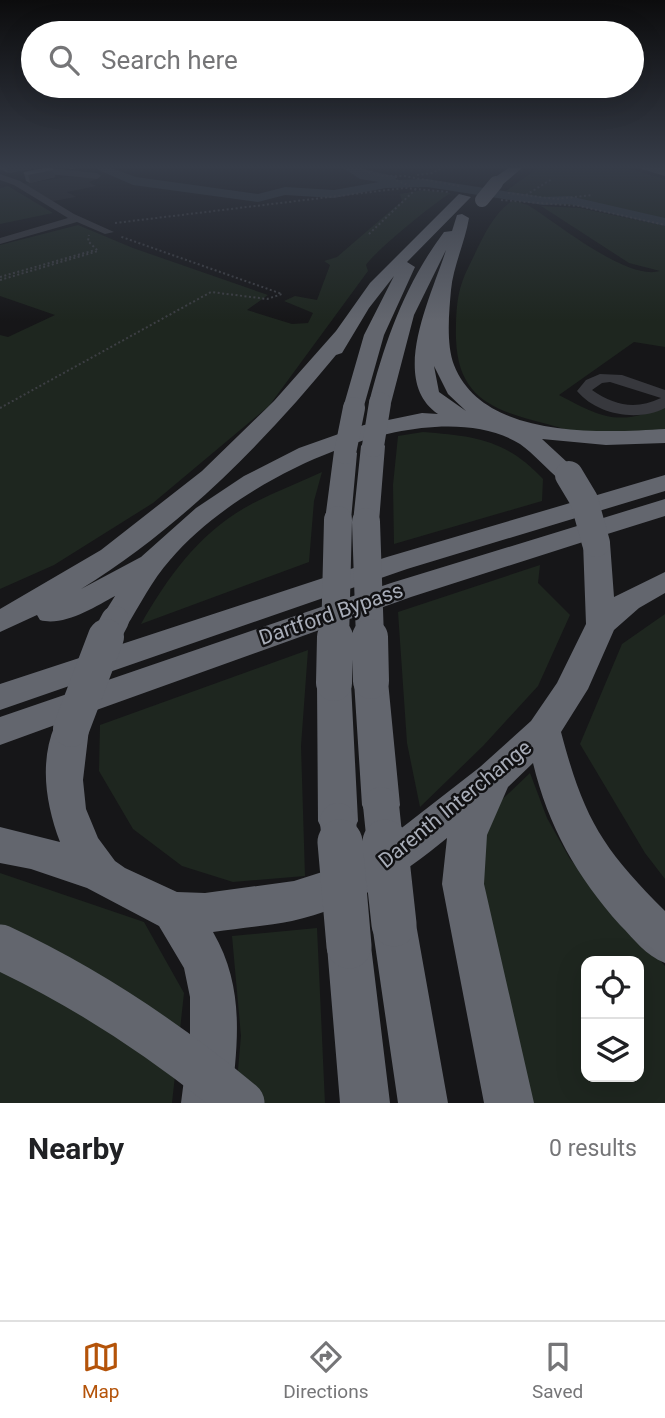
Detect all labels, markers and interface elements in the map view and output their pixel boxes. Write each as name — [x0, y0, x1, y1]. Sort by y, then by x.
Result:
search box — [21, 21, 644, 98]
icon: search — [45, 41, 83, 79]
text: Search here — [101, 45, 238, 75]
street label: Dartford Bypass — [256, 578, 406, 650]
street label: Darenth Interchange — [374, 735, 536, 873]
map controls — [581, 956, 644, 1082]
button: locate — [581, 956, 644, 1019]
button: layers — [581, 1019, 644, 1082]
text: Nearby — [28, 1131, 124, 1166]
text: 0 results — [549, 1135, 637, 1162]
tab: Map — [82, 1338, 120, 1403]
tab: Directions — [283, 1338, 368, 1403]
tab: Saved — [532, 1338, 583, 1403]

